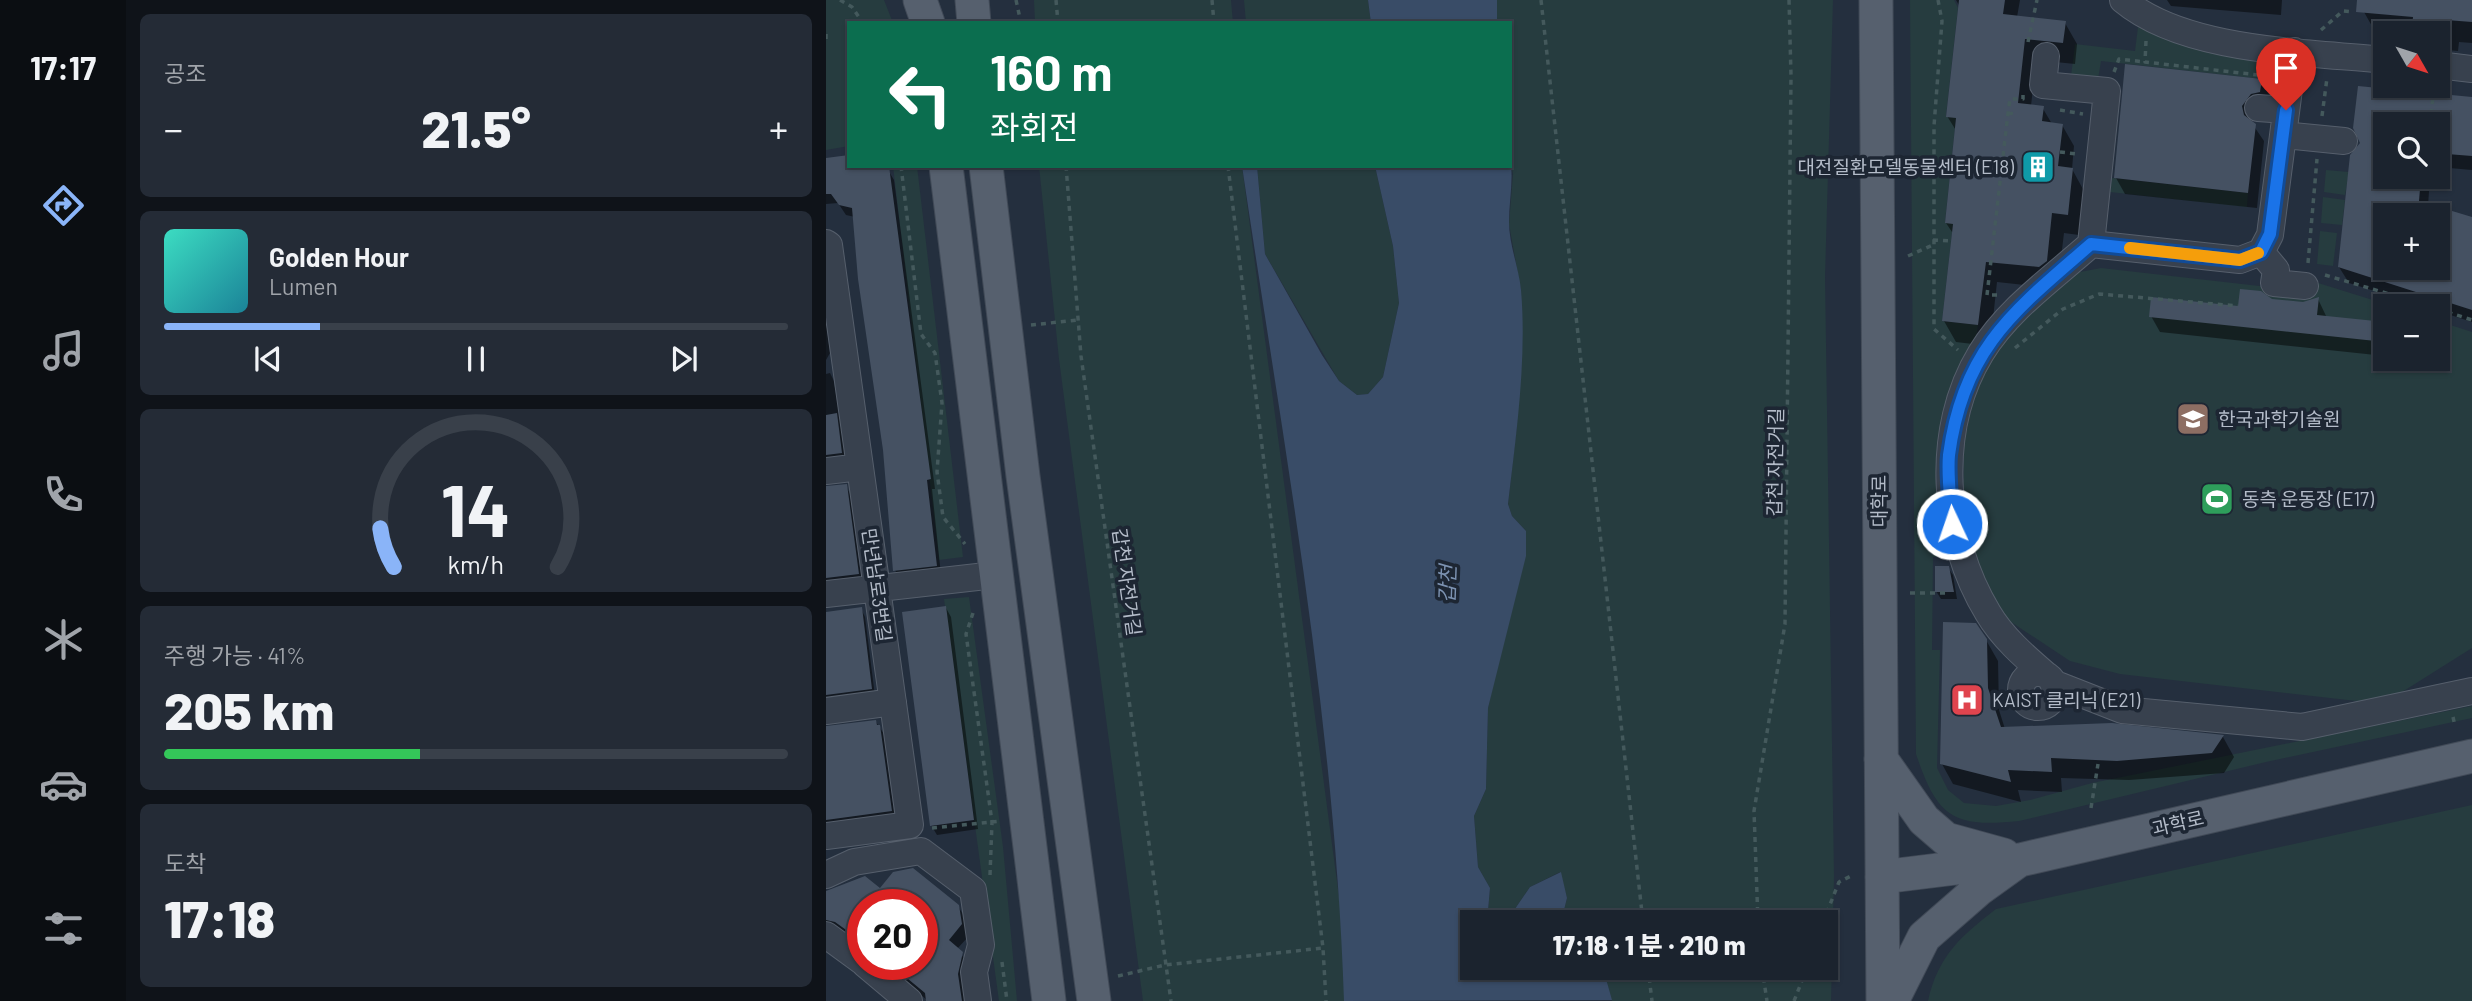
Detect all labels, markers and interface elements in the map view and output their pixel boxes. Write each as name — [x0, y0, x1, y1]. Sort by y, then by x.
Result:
north arrow — [2373, 21, 2450, 98]
map controls — [2373, 21, 2450, 371]
pin — [2256, 38, 2316, 110]
text: 160 m — [990, 42, 1112, 101]
text: 17:17 — [30, 48, 96, 86]
icon: left — [875, 49, 966, 140]
icon: arrive — [2267, 49, 2305, 87]
text: 공조 — [164, 59, 206, 87]
text: 21.5° — [421, 96, 531, 158]
text: − — [164, 105, 183, 151]
text: + — [769, 105, 788, 151]
text: 좌회전 — [990, 107, 1078, 145]
button: search — [2373, 112, 2450, 189]
building icon: 대전질환모델동물센터 (E18) — [2019, 148, 2057, 186]
place label: 대전질환모델동물센터 (E18) — [1797, 155, 2015, 178]
icon: directions — [39, 181, 88, 230]
button: + — [2373, 203, 2450, 280]
text: Golden Hour — [269, 241, 409, 272]
text: Lumen — [269, 272, 338, 300]
button: − — [2373, 294, 2450, 371]
icon: music — [39, 326, 88, 375]
icon: previous — [249, 340, 287, 378]
icon: pause — [457, 340, 495, 378]
icon: next — [665, 340, 703, 378]
school or university icon: 한국과학기술원 — [2174, 400, 2212, 438]
street label: 갑천 자전거길 — [1762, 407, 1787, 517]
place label: 한국과학기술원 — [2218, 407, 2340, 430]
text: 14 — [441, 464, 511, 552]
icon: phone — [39, 470, 88, 519]
street label: 대학로 — [1867, 475, 1890, 527]
sports icon: 동측 운동장 (E17) — [2198, 480, 2236, 518]
position arrow — [1915, 487, 1989, 561]
place label: 동측 운동장 (E17) — [2242, 487, 2375, 510]
street label: 만년남로3번길 — [858, 527, 897, 643]
street label: 갑천 자전거길 — [1109, 527, 1146, 637]
text: km/h — [448, 548, 504, 578]
water label: 갑천 — [1433, 562, 1460, 604]
icon: climate — [39, 615, 88, 664]
text: 주행 가능 · 41% — [164, 641, 305, 669]
text: 205 km — [164, 678, 334, 740]
hospital icon: KAIST 클리닉 (E21) — [1948, 681, 1986, 719]
place label: KAIST 클리닉 (E21) — [1992, 688, 2141, 711]
icon: car — [39, 760, 88, 809]
street label: 과학로 — [2150, 805, 2206, 840]
text: 도착 — [164, 849, 206, 877]
text: 17:18 — [164, 886, 275, 948]
speed limit sign: 20 — [847, 889, 938, 980]
icon: filters — [39, 904, 88, 953]
text: 17:18 · 1 분 · 210 m — [1552, 929, 1746, 960]

